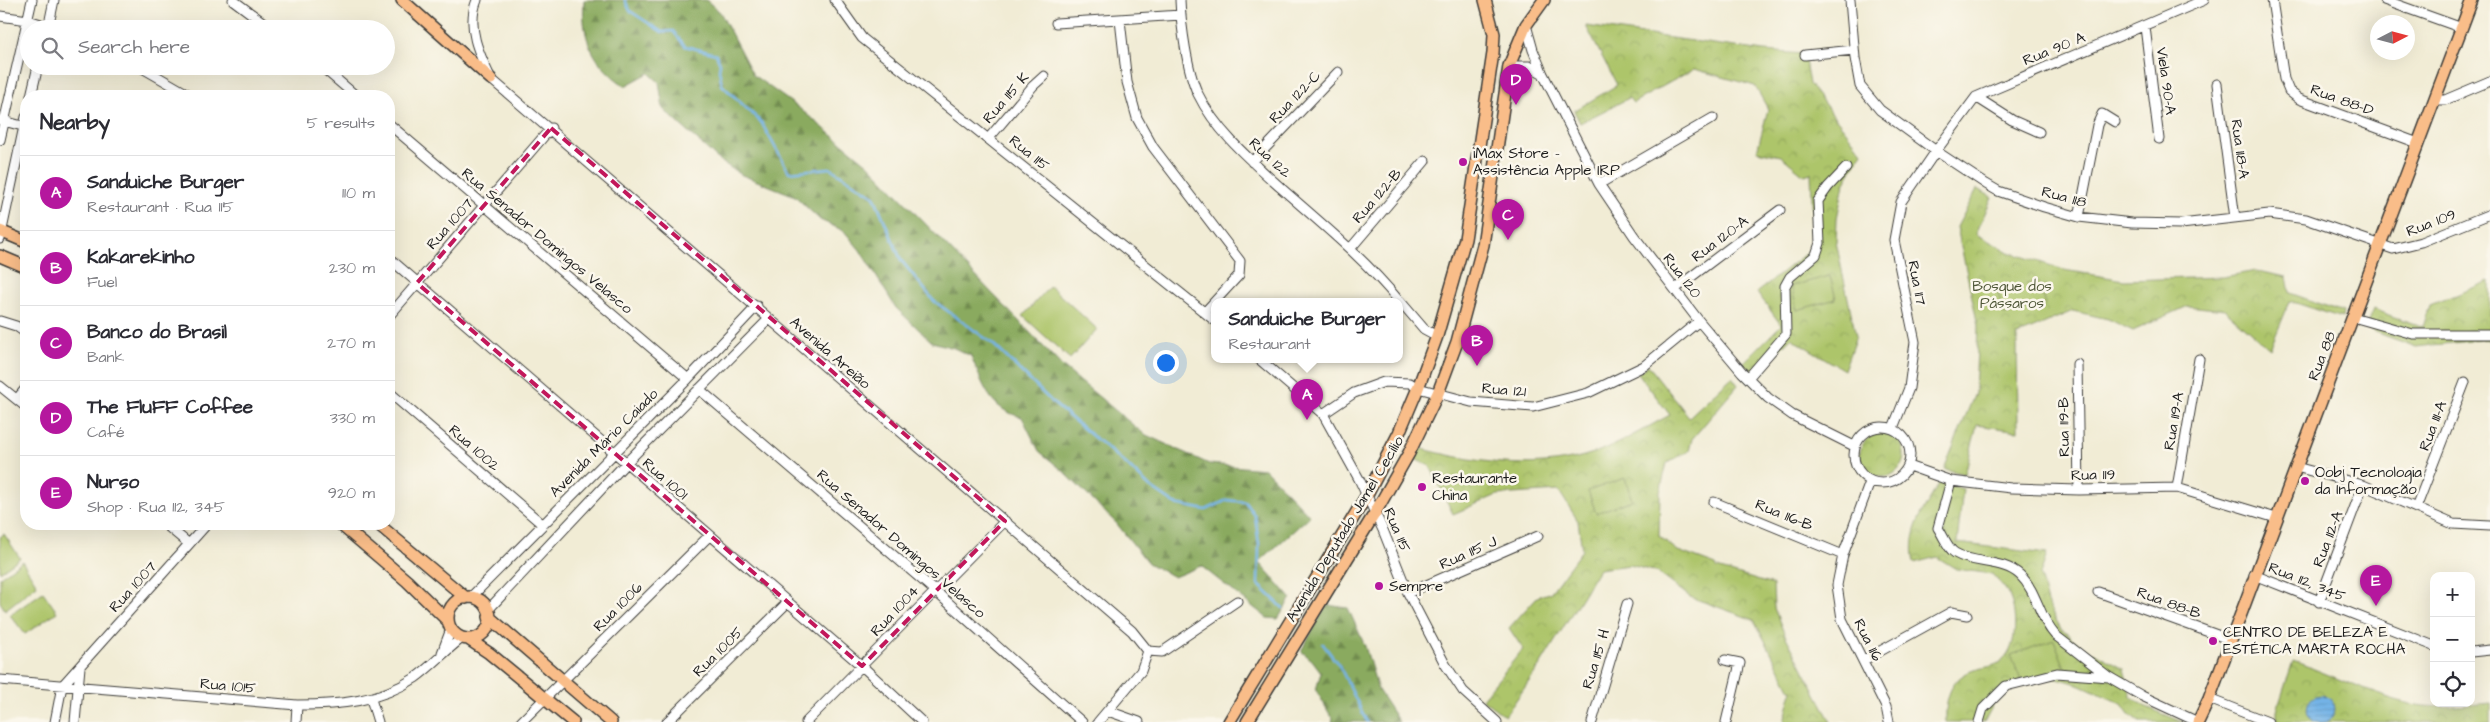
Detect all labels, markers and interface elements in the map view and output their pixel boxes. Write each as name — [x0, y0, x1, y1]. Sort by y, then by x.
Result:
north arrow — [2370, 15, 2415, 60]
search box — [20, 20, 395, 75]
street label: Rua 90 A — [2020, 27, 2089, 71]
icon: search — [38, 34, 66, 62]
text: Search here — [78, 34, 190, 61]
street label: Viela 90-A — [2151, 46, 2181, 117]
pin: D — [1500, 64, 1532, 105]
street label: Rua 122-C — [1264, 66, 1326, 128]
street label: Rua 115 K — [978, 68, 1034, 128]
street label: Rua 88-D — [2307, 79, 2377, 121]
text: Nearby — [40, 108, 110, 137]
text: 5 results — [307, 112, 375, 134]
street label: Rua 118-A — [2225, 118, 2255, 180]
street label: Rua 115 — [1004, 130, 1054, 176]
street label: Rua 122 — [1244, 133, 1296, 183]
place label: iMax Store - Assistência Apple IRP — [1473, 143, 1620, 181]
marker: iMax Store - Assistência Apple IRP — [1457, 156, 1469, 168]
street label: Rua Senador Domingos Velasco — [456, 163, 637, 320]
street label: Rua 122-B — [1347, 164, 1407, 228]
text: Sanduiche Burger — [87, 169, 244, 196]
street label: Rua 118 — [2039, 181, 2089, 213]
text: A — [51, 182, 61, 204]
text: 110 m — [342, 182, 375, 204]
street label: Rua 1007 — [422, 194, 478, 254]
text: Restaurant · Rua 115 — [87, 196, 234, 218]
pin: C — [1492, 199, 1524, 240]
street label: Rua 109 — [2403, 204, 2459, 242]
street label: Rua 120-A — [1687, 210, 1753, 267]
text: Kakarekinho — [87, 244, 194, 271]
street label: Rua 120 — [1658, 249, 1707, 303]
text: B — [50, 257, 62, 279]
text: 230 m — [329, 257, 375, 279]
street label: Rua 117 — [1902, 259, 1932, 307]
text: Fuel — [87, 271, 117, 293]
park label: Bosque dos Pássaros — [1972, 276, 2052, 314]
popup — [1211, 298, 1403, 363]
text: Sanduiche Burger — [1228, 306, 1386, 333]
street label: Avenida Areião — [785, 312, 875, 394]
text: Banco do Brasil — [87, 319, 227, 346]
pin: B — [1461, 325, 1493, 366]
street label: Rua 88 — [2303, 328, 2341, 384]
text: C — [50, 332, 62, 354]
text: 270 m — [327, 332, 375, 354]
text: Restaurant — [1228, 333, 1311, 355]
text: Bank — [87, 346, 124, 368]
your location — [1153, 350, 1179, 376]
street label: Rua 121 — [1481, 378, 1527, 402]
pin: A — [1291, 379, 1323, 420]
street label: Avenida Mário Caiado — [545, 384, 663, 502]
street label: Rua 119-A — [2159, 390, 2189, 452]
text: The FluFF Coffee — [87, 394, 253, 421]
street label: Rua 119-B — [2053, 397, 2075, 457]
street label: Rua 111-A — [2414, 398, 2452, 454]
text: D — [51, 407, 61, 429]
text: 330 m — [330, 407, 375, 429]
street label: Rua 1002 — [444, 420, 504, 476]
text: Café — [87, 421, 125, 443]
street label: Avenida Deputado Jamel Cecílio — [1281, 432, 1409, 626]
street label: Rua 1001 — [637, 453, 693, 505]
place label: Oobj Tecnologia da Informação — [2315, 462, 2422, 500]
street label: Rua 119 — [2071, 464, 2115, 486]
street label: Rua Senador Domingos Velasco — [811, 465, 990, 624]
place label: Restaurante China — [1432, 468, 1517, 506]
text: Nurso — [87, 469, 139, 496]
marker: Oobj Tecnologia da Informação — [2299, 475, 2311, 487]
marker: Restaurante China — [1416, 481, 1428, 493]
text: E — [51, 482, 61, 504]
text: 920 m — [328, 482, 375, 504]
street label: Rua 116-B — [1752, 494, 1816, 536]
text: Shop · Rua 112, 345 — [87, 496, 225, 518]
street label: Rua 115 — [1378, 505, 1416, 556]
street label: Rua 112-A — [2308, 508, 2348, 570]
street label: Rua 115 J — [1436, 531, 1500, 575]
street label: Rua 1007 — [104, 557, 162, 617]
street label: Rua 112, 345 — [2265, 557, 2349, 607]
pin: E — [2360, 565, 2392, 606]
map controls — [2430, 572, 2475, 707]
button: + — [2430, 572, 2475, 617]
place label: Sempre — [1389, 576, 1443, 597]
street label: Rua 1006 — [589, 577, 648, 636]
marker: Sempre — [1373, 580, 1385, 592]
street label: Rua 1004 — [866, 581, 924, 641]
street label: Rua 88-B — [2134, 582, 2204, 624]
street label: Rua 116 — [1848, 615, 1888, 665]
button: − — [2430, 617, 2475, 662]
street label: Rua 1005 — [688, 622, 748, 682]
place label: CENTRO DE BELEZA E ESTÉTICA MARTA ROCHA — [2223, 622, 2406, 660]
street label: Rua 115 H — [1577, 627, 1615, 691]
marker: CENTRO DE BELEZA E ESTÉTICA MARTA ROCHA — [2207, 635, 2219, 647]
button: locate — [2430, 662, 2475, 707]
street label: Rua 1015 — [199, 673, 257, 699]

